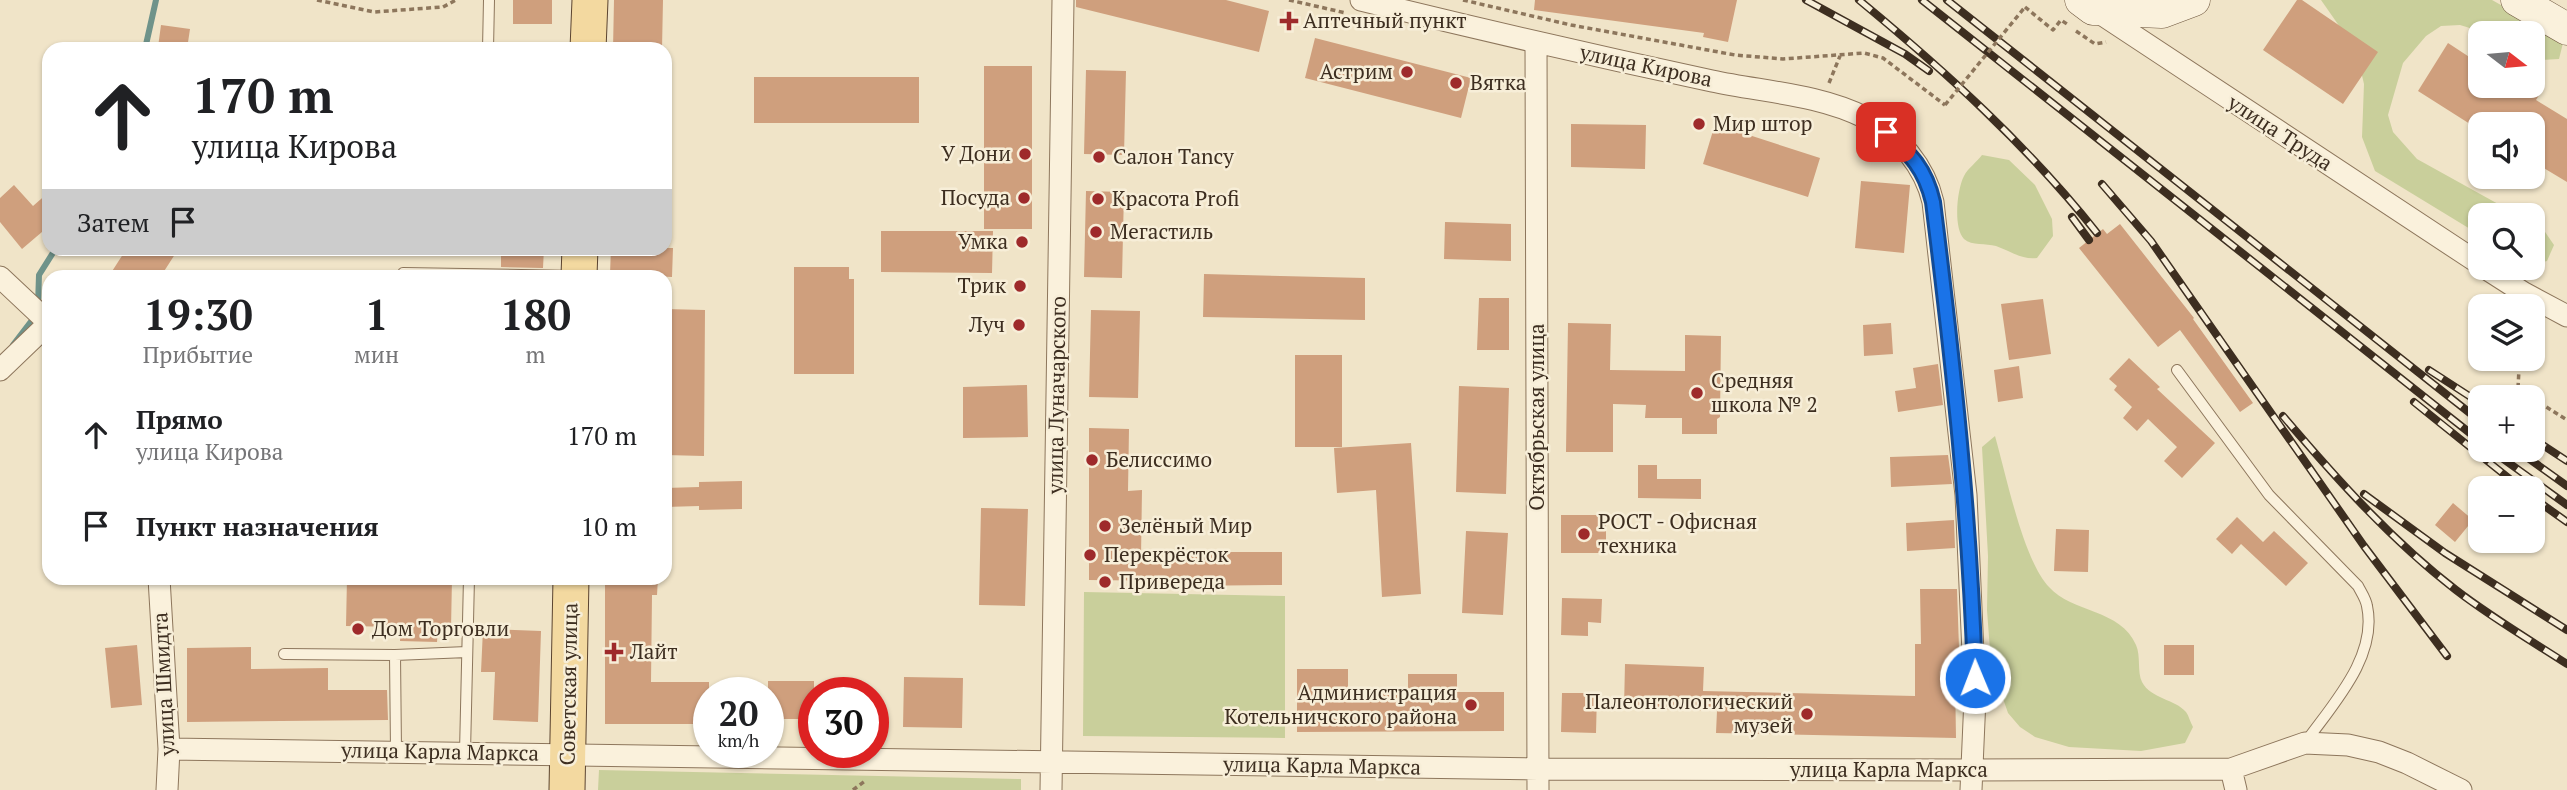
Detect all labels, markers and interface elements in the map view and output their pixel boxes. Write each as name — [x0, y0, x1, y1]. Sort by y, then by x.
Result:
place label: Аптечный пункт — [1303, 6, 1467, 34]
marker: Аптечный пункт — [1281, 13, 1297, 29]
north arrow — [2468, 21, 2544, 98]
map controls — [2468, 21, 2545, 553]
street label: улица Кирова — [1576, 37, 1715, 93]
place label: Астрим — [1319, 57, 1393, 85]
text: 170 m — [192, 62, 334, 127]
marker: Астрим — [1399, 64, 1415, 80]
place label: Вятка — [1470, 68, 1527, 96]
icon: ahead — [77, 70, 168, 161]
marker: Вятка — [1448, 75, 1464, 91]
street label: улица Труда — [2222, 87, 2339, 177]
pin — [1856, 102, 1916, 162]
place label: Мир штор — [1713, 109, 1813, 137]
button: sound — [2468, 112, 2545, 189]
icon: arrive — [1867, 113, 1905, 151]
marker: Мир штор — [1691, 116, 1707, 132]
text: улица Кирова — [192, 125, 397, 167]
place label: У Дони — [941, 139, 1011, 167]
place label: Салон Tancy — [1113, 142, 1234, 170]
marker: У Дони — [1017, 146, 1033, 162]
marker: Салон Tancy — [1091, 149, 1107, 165]
place label: Посуда — [941, 183, 1010, 211]
place label: Красота Profi — [1112, 184, 1240, 212]
marker: Посуда — [1016, 190, 1032, 206]
marker: Красота Profi — [1090, 191, 1106, 207]
icon: arrive — [164, 203, 202, 241]
button: search — [2468, 203, 2545, 280]
text: Затем — [77, 205, 150, 239]
place label: Мегастиль — [1110, 217, 1213, 245]
marker: Мегастиль — [1088, 224, 1104, 240]
place label: Умка — [958, 227, 1008, 255]
marker: Умка — [1014, 234, 1030, 250]
place label: Трик — [958, 271, 1007, 299]
marker: Трик — [1012, 278, 1028, 294]
text: 19:30 — [143, 286, 253, 342]
text: 1 — [365, 286, 388, 342]
text: 180 — [500, 286, 571, 342]
button: layers — [2468, 294, 2545, 371]
street label: улица Луначарского — [1040, 296, 1072, 495]
place label: Луч — [968, 310, 1005, 338]
marker: Луч — [1011, 317, 1027, 333]
street label: Октябрьская улица — [1522, 323, 1550, 511]
text: Прибытие — [143, 339, 253, 370]
text: мин — [354, 339, 399, 370]
text: m — [526, 339, 545, 370]
place label: Средняя школа № 2 — [1711, 366, 1818, 418]
marker: Средняя школа № 2 — [1689, 385, 1705, 401]
button: + — [2468, 385, 2545, 462]
text: Прямо — [136, 402, 223, 436]
icon: ahead — [77, 416, 115, 454]
text: 170 m — [567, 418, 637, 452]
text: улица Кирова — [136, 436, 283, 467]
place label: Белиссимо — [1106, 445, 1212, 473]
marker: Белиссимо — [1084, 452, 1100, 468]
button: − — [2468, 476, 2545, 553]
icon: arrive — [77, 507, 115, 545]
place label: РОСТ - Офисная техника — [1598, 507, 1757, 559]
text: Пункт назначения — [136, 509, 379, 543]
text: 10 m — [581, 509, 637, 543]
place label: Зелёный Мир — [1119, 511, 1252, 539]
marker: Зелёный Мир — [1097, 518, 1113, 534]
marker: РОСТ - Офисная техника — [1576, 526, 1592, 542]
place label: Перекрёсток — [1104, 540, 1229, 568]
marker: Перекрёсток — [1082, 547, 1098, 563]
place label: Привереда — [1119, 567, 1226, 595]
marker: Привереда — [1097, 574, 1113, 590]
street label: Советская улица — [553, 602, 583, 765]
street label: улица Шмидта — [145, 611, 181, 758]
place label: Дом Торговли — [372, 614, 509, 642]
marker: Дом Торговли — [350, 621, 366, 637]
place label: Лайт — [629, 637, 678, 665]
position arrow — [1938, 641, 2012, 715]
marker: Лайт — [604, 642, 624, 662]
speed limit sign: 30 — [798, 677, 889, 768]
place label: Администрация Котельничского района — [1224, 678, 1457, 730]
place label: Палеонтологический музей — [1585, 687, 1793, 739]
text: 20 — [719, 690, 758, 736]
marker: Администрация Котельничского района — [1463, 697, 1479, 713]
marker: Палеонтологический музей — [1799, 706, 1815, 722]
text: km/h — [718, 728, 759, 752]
street label: улица Карла Маркса — [340, 735, 540, 767]
street label: улица Карла Маркса — [1222, 749, 1422, 781]
street label: улица Карла Маркса — [1789, 755, 1988, 783]

